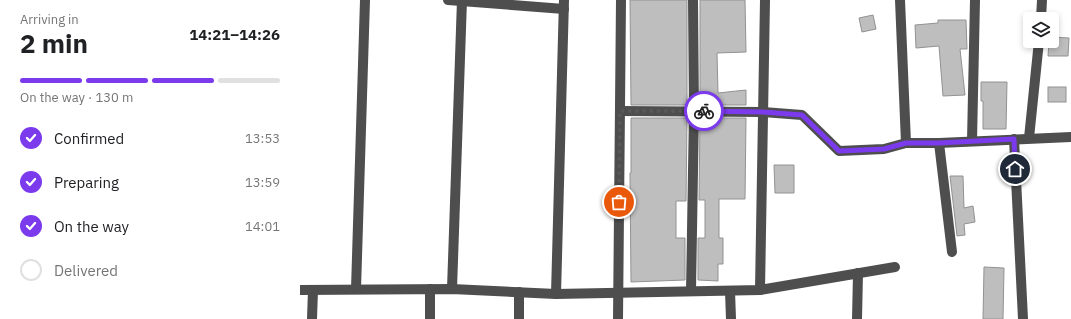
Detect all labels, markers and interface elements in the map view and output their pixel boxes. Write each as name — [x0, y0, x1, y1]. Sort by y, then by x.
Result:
text: Arriving in — [20, 11, 79, 28]
map controls — [1023, 12, 1059, 48]
button: layers — [1023, 12, 1059, 48]
text: 14:21–14:26 — [189, 25, 280, 44]
text: 2 min — [20, 26, 88, 60]
text: On the way · 130 m — [20, 89, 133, 106]
courier — [684, 91, 724, 131]
icon: bike — [693, 100, 715, 122]
icon: check — [20, 127, 42, 149]
text: Confirmed — [54, 129, 124, 148]
text: 13:53 — [245, 130, 280, 147]
pin — [998, 152, 1032, 186]
icon: home — [1004, 158, 1026, 180]
icon: check — [20, 171, 42, 193]
text: Preparing — [54, 173, 119, 192]
text: 13:59 — [245, 174, 280, 191]
pin — [602, 185, 636, 219]
icon: bag — [608, 191, 630, 213]
icon: check — [20, 215, 42, 237]
text: On the way — [54, 217, 129, 236]
text: 14:01 — [245, 218, 280, 235]
text: Delivered — [54, 261, 118, 280]

